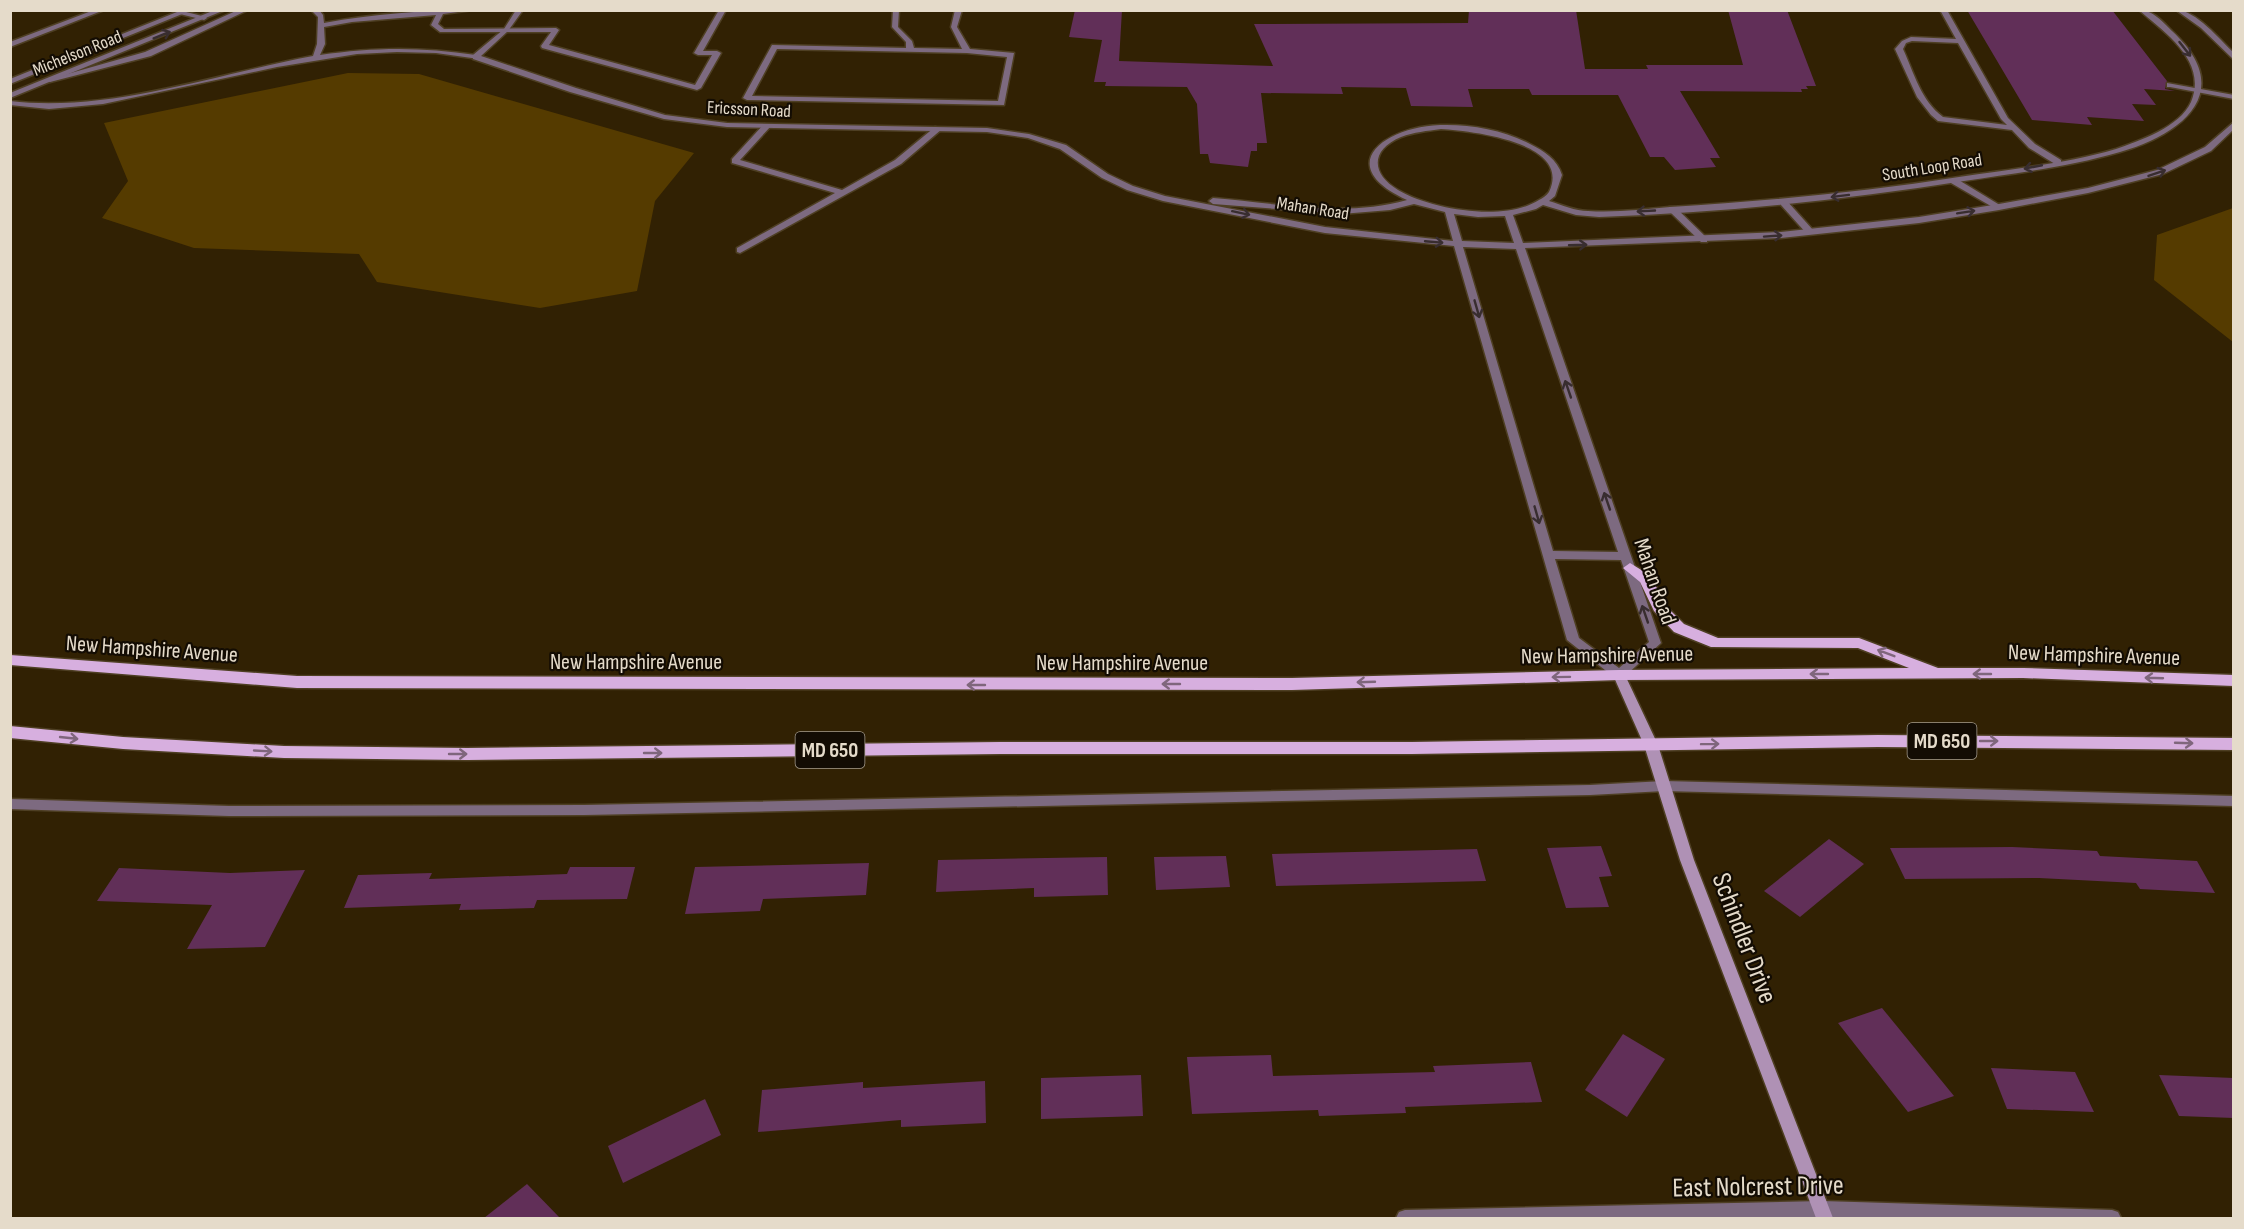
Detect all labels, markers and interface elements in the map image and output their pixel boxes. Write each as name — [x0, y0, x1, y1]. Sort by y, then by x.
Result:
street label: Michelson Road — [30, 26, 125, 81]
one-way arrow — [152, 28, 171, 39]
one-way arrow — [2179, 40, 2192, 56]
street label: Ericsson Road — [707, 97, 791, 122]
street label: South Loop Road — [1881, 149, 1983, 186]
one-way arrow — [2024, 162, 2043, 173]
one-way arrow — [2147, 166, 2166, 177]
one-way arrow — [1831, 191, 1851, 202]
street label: Mahan Road — [1275, 192, 1351, 225]
one-way arrow — [1637, 205, 1656, 216]
one-way arrow — [1956, 207, 1976, 218]
one-way arrow — [1231, 208, 1251, 219]
one-way arrow — [1762, 230, 1782, 241]
one-way arrow — [1424, 237, 1443, 248]
one-way arrow — [1568, 239, 1588, 251]
one-way arrow — [1472, 299, 1484, 318]
one-way arrow — [1562, 380, 1573, 399]
one-way arrow — [1600, 492, 1611, 511]
one-way arrow — [1532, 505, 1543, 524]
street label: Mahan Road — [1627, 535, 1682, 628]
one-way arrow — [1639, 605, 1650, 623]
street label: New Hampshire Avenue — [65, 630, 239, 669]
street label: New Hampshire Avenue — [2007, 639, 2180, 672]
street label: New Hampshire Avenue — [1521, 640, 1693, 671]
one-way arrow — [1877, 647, 1896, 658]
street label: New Hampshire Avenue — [550, 649, 722, 676]
street label: New Hampshire Avenue — [1036, 650, 1208, 677]
one-way arrow — [1810, 668, 1830, 680]
one-way arrow — [1972, 668, 1992, 680]
one-way arrow — [1551, 671, 1571, 683]
one-way arrow — [2145, 672, 2165, 684]
one-way arrow — [1356, 676, 1376, 688]
one-way arrow — [1161, 678, 1181, 690]
one-way arrow — [966, 679, 986, 691]
road number: MD 650 — [1908, 723, 1976, 759]
road number: MD 650 — [796, 732, 864, 768]
one-way arrow — [58, 733, 78, 744]
one-way arrow — [1978, 735, 1998, 747]
one-way arrow — [2173, 737, 2193, 748]
one-way arrow — [1699, 738, 1719, 750]
one-way arrow — [253, 746, 273, 757]
one-way arrow — [643, 747, 663, 759]
one-way arrow — [448, 748, 468, 760]
street label: Schindler Drive — [1705, 869, 1784, 1008]
street label: East Nolcrest Drive — [1672, 1170, 1844, 1204]

